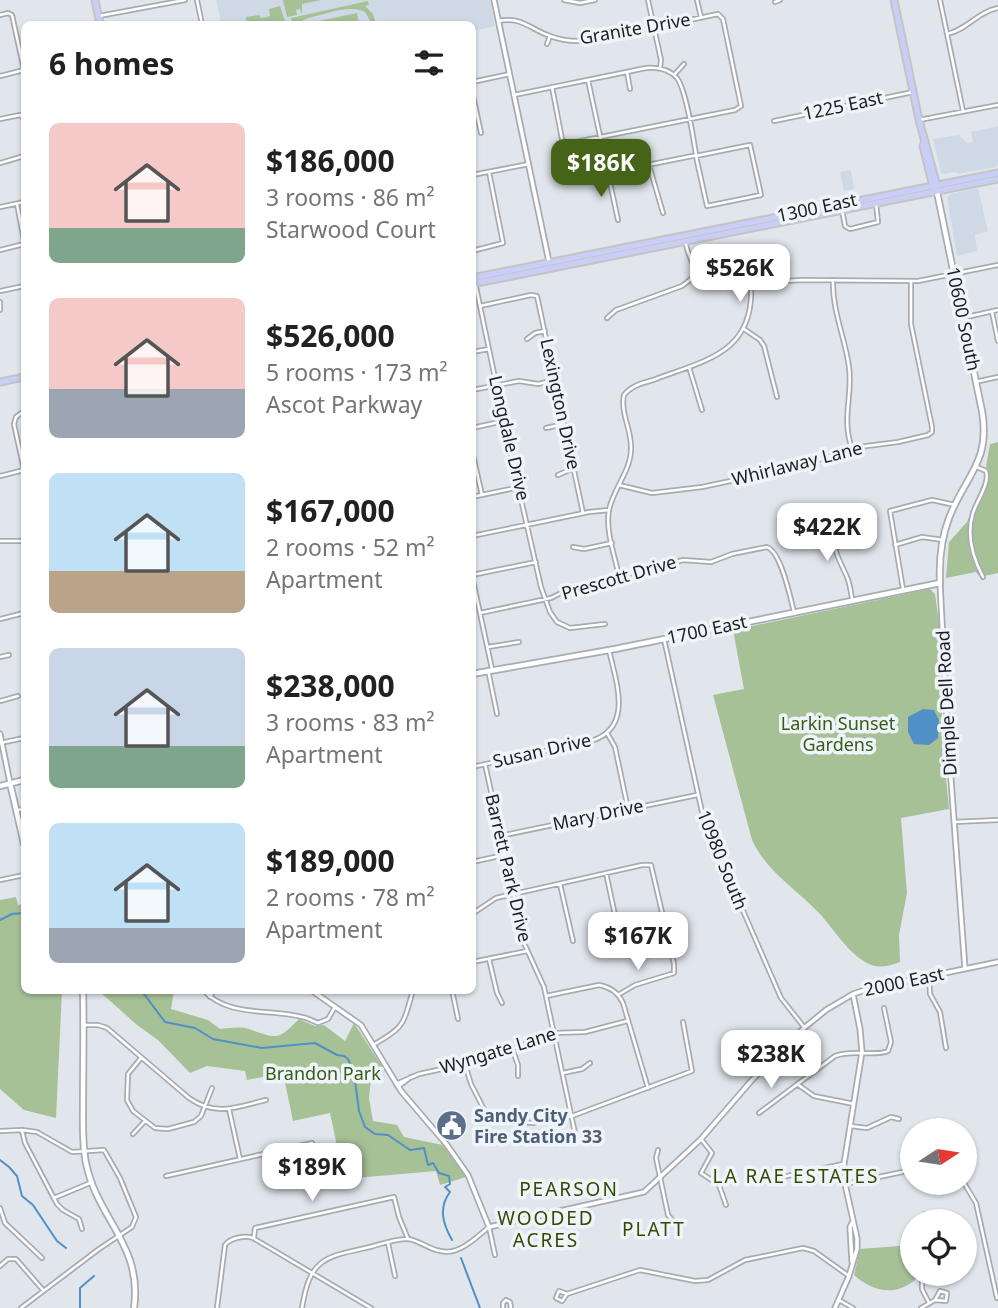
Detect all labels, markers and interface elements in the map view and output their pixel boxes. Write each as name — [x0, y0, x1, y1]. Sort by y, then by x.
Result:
street label: Granite Drive — [578, 6, 692, 50]
text: 6 homes — [49, 43, 174, 84]
icon: filters — [410, 44, 448, 82]
street label: 1225 East — [801, 85, 885, 125]
text: $186,000 — [266, 140, 395, 181]
pin: $186K — [552, 140, 650, 199]
text: $186K — [567, 146, 635, 178]
icon: home — [105, 151, 189, 235]
text: 3 rooms · 86 m² — [266, 181, 435, 213]
street label: 1300 East — [775, 187, 859, 227]
text: Starwood Court — [266, 213, 436, 245]
pin: $526K — [691, 244, 789, 304]
text: $526K — [706, 251, 774, 283]
street label: 10600 South — [941, 265, 987, 373]
text: $526,000 — [266, 315, 395, 356]
icon: home — [105, 326, 189, 410]
street label: Lexington Drive — [535, 336, 587, 471]
text: 5 rooms · 173 m² — [266, 356, 448, 388]
street label: Longdale Drive — [484, 373, 536, 503]
text: Ascot Parkway — [266, 388, 422, 420]
street label: Whirlaway Lane — [729, 435, 864, 491]
text: $167,000 — [266, 490, 395, 531]
icon: home — [105, 501, 189, 585]
pin: $422K — [778, 504, 876, 563]
text: $422K — [793, 510, 861, 542]
text: 2 rooms · 52 m² — [266, 531, 435, 563]
street label: Prescott Drive — [558, 549, 679, 605]
text: Apartment — [266, 563, 383, 595]
street label: 1700 East — [665, 609, 749, 649]
street label: Dimple Dell Road — [930, 630, 962, 776]
text: $238,000 — [266, 665, 395, 706]
icon: home — [105, 676, 189, 760]
text: 3 rooms · 83 m² — [266, 706, 435, 738]
park label: Larkin Sunset Gardens — [781, 711, 896, 756]
street label: Susan Drive — [490, 727, 593, 773]
text: Apartment — [266, 738, 383, 770]
street label: Barrett Park Drive — [480, 791, 538, 944]
street label: Mary Drive — [550, 793, 645, 835]
street label: 10980 South — [692, 806, 754, 913]
text: $189,000 — [266, 840, 395, 881]
icon: home — [105, 851, 189, 935]
text: 2 rooms · 78 m² — [266, 881, 435, 913]
pin: $167K — [589, 912, 687, 972]
text: Apartment — [266, 913, 383, 945]
text: $167K — [604, 919, 672, 951]
street label: 2000 East — [862, 961, 946, 1001]
street label: Wyngate Lane — [437, 1021, 559, 1079]
pin: $238K — [722, 1030, 820, 1090]
text: $238K — [737, 1037, 805, 1069]
park label: Brandon Park — [265, 1061, 381, 1085]
place label: Sandy City Fire Station 33 — [474, 1103, 602, 1148]
public building icon: Sandy City Fire Station 33 — [434, 1109, 468, 1143]
north arrow — [900, 1118, 976, 1195]
map controls — [900, 1118, 977, 1286]
pin: $189K — [263, 1144, 361, 1203]
text: $189K — [278, 1150, 346, 1182]
district label: LA RAE ESTATES — [712, 1163, 880, 1189]
district label: PEARSON — [519, 1176, 619, 1202]
district label: WOODED ACRES — [497, 1205, 595, 1253]
button: locate — [900, 1209, 977, 1286]
district label: PLATT — [622, 1216, 686, 1242]

